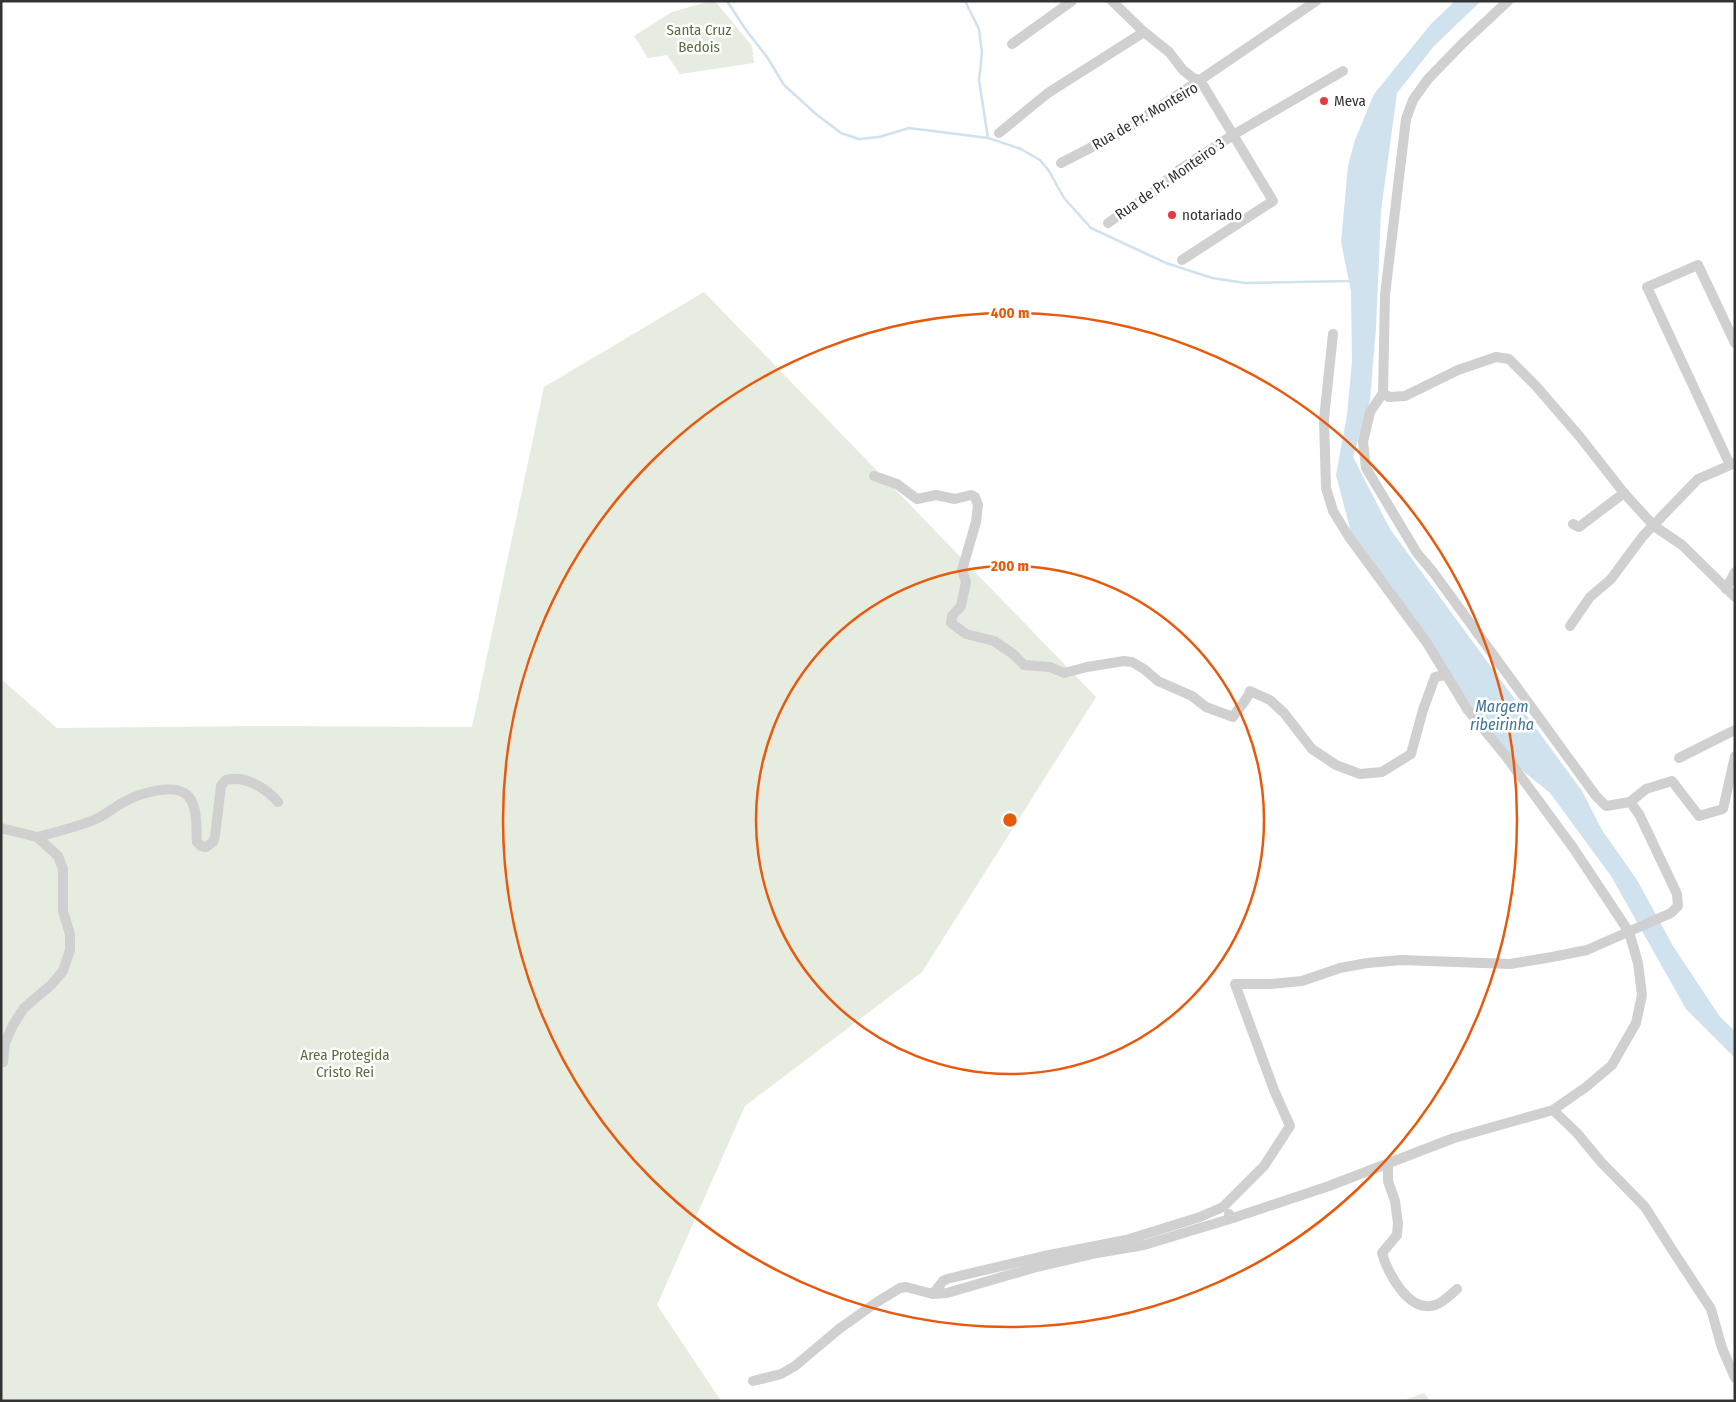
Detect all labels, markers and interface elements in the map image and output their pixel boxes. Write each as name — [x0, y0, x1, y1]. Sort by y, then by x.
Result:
park label: Santa Cruz Bedois — [667, 21, 731, 56]
street label: Rua de Pr. Monteiro — [1089, 78, 1201, 154]
place label: Meva — [1334, 92, 1366, 110]
marker: Meva — [1318, 95, 1330, 107]
street label: Rua de Pr. Monteiro 3 — [1112, 134, 1228, 224]
place label: notariado — [1182, 206, 1242, 224]
marker: notariado — [1166, 209, 1178, 221]
text: 400 m — [991, 304, 1029, 322]
text: 200 m — [990, 557, 1029, 575]
water label: Margem ribeirinha — [1470, 697, 1534, 734]
centre of rings — [1001, 811, 1019, 829]
park label: Area Protegida Cristo Rei — [300, 1046, 390, 1081]

